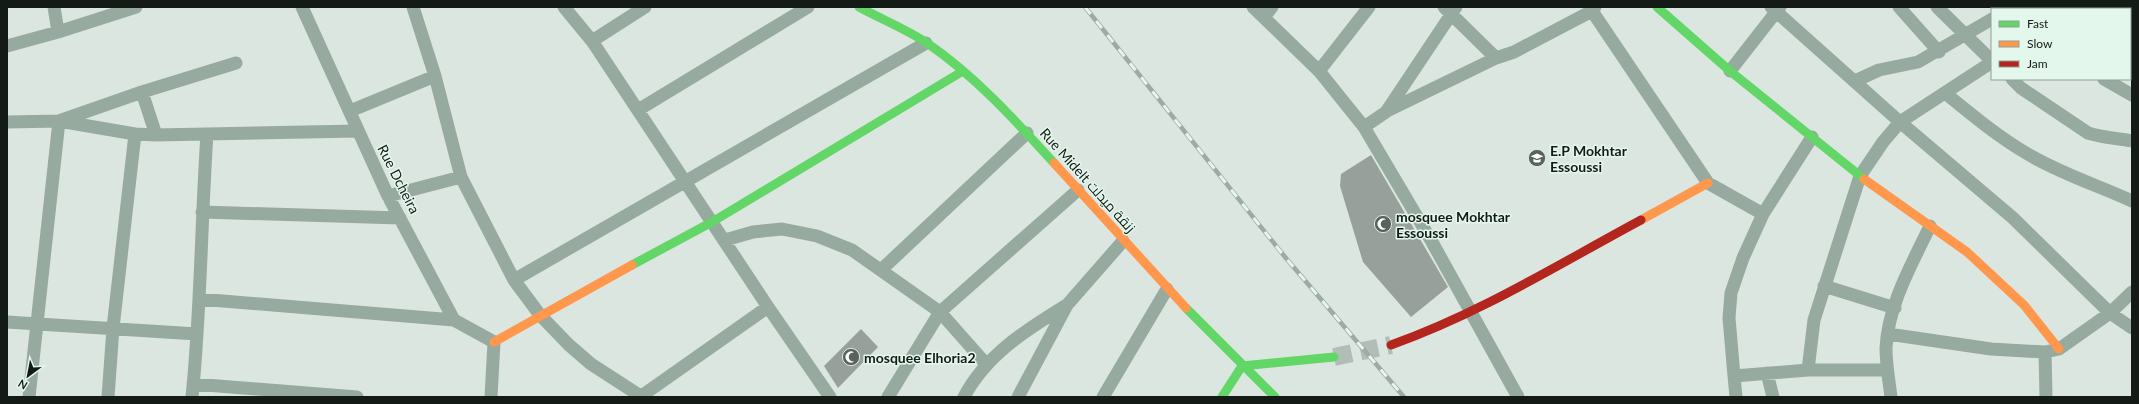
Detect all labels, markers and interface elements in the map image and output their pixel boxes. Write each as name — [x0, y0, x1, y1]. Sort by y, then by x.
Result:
legend — [1991, 8, 2131, 80]
text: Fast — [2027, 16, 2049, 31]
text: Slow — [2027, 36, 2053, 51]
text: Jam — [2027, 56, 2048, 71]
street label: Rue Midelt زنقة ميدلت — [1037, 124, 1139, 236]
street label: Rue Dcheira — [374, 142, 424, 216]
place label: E.P Mokhtar Essoussi — [1550, 142, 1628, 175]
school or university icon: E.P Mokhtar Essoussi — [1527, 148, 1547, 168]
place label: mosquee Mokhtar Essoussi — [1396, 208, 1511, 241]
mosque icon: mosquee Mokhtar Essoussi — [1373, 214, 1393, 234]
mosque icon: mosquee Elhoria2 — [841, 347, 861, 367]
place label: mosquee Elhoria2 — [864, 349, 976, 366]
north arrow — [8, 356, 48, 396]
text: N — [15, 377, 29, 393]

